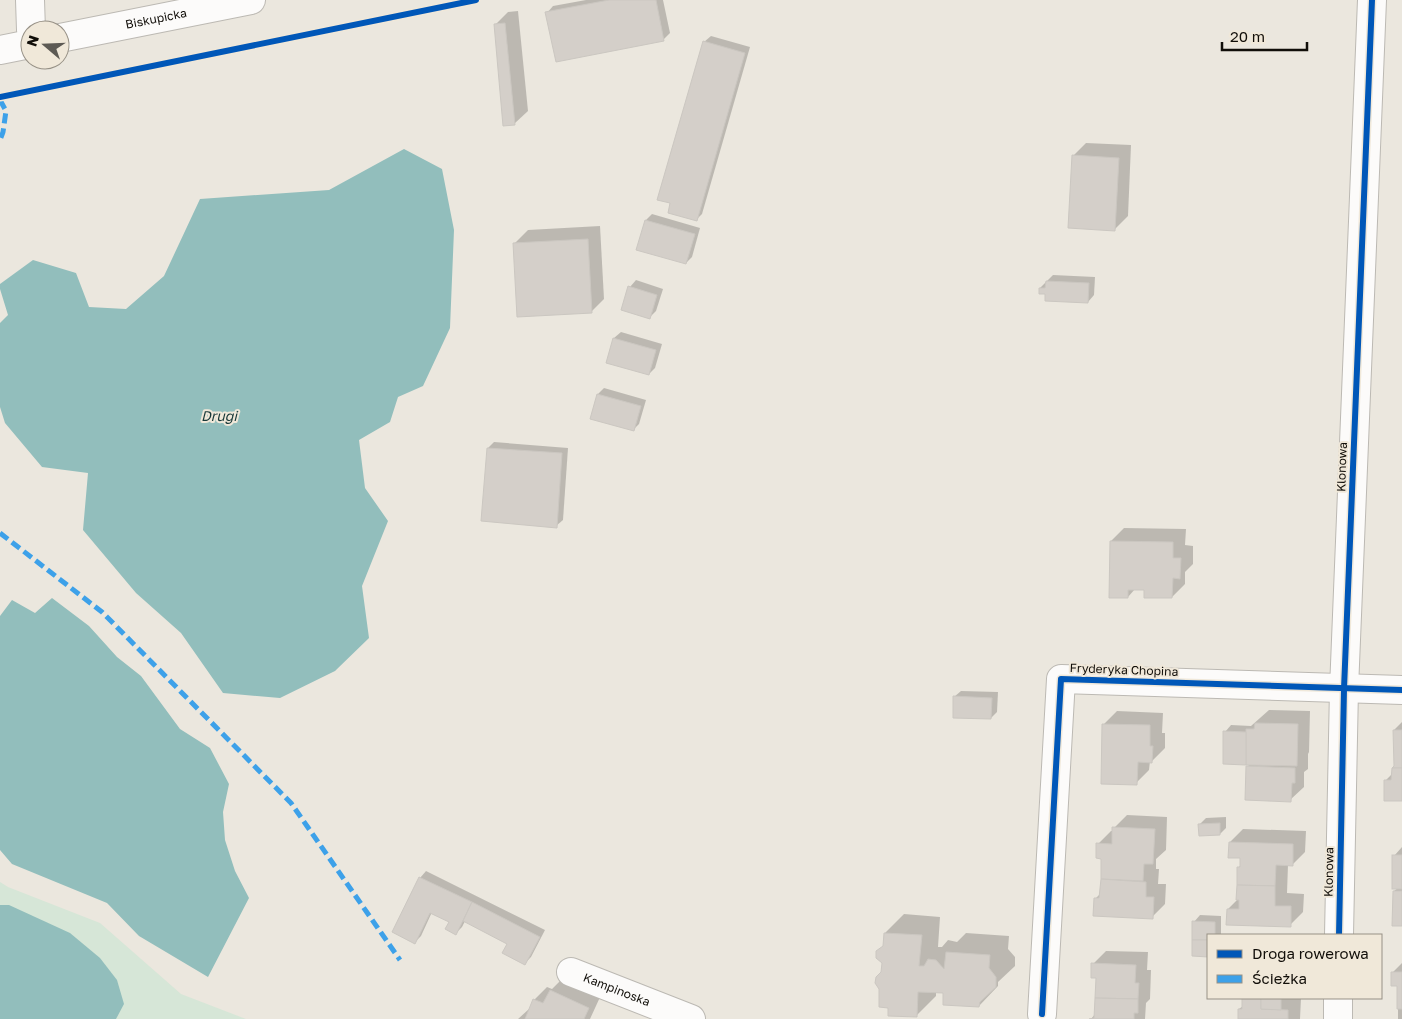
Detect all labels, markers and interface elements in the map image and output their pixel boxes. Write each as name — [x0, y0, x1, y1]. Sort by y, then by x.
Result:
street label: Biskupicka — [124, 5, 188, 32]
north arrow — [20, 20, 70, 70]
scale bar — [1222, 20, 1307, 52]
text: 20 m — [1230, 27, 1265, 45]
text: N — [22, 33, 42, 48]
water label: Drugi — [201, 407, 239, 424]
street label: Klonowa — [1333, 442, 1350, 492]
street label: Fryderyka Chopina — [1069, 660, 1179, 679]
street label: Klonowa — [1321, 847, 1336, 897]
legend — [1207, 934, 1382, 999]
text: Droga rowerowa — [1252, 944, 1369, 962]
text: Ścieżka — [1252, 969, 1307, 987]
street label: Kampinoska — [581, 970, 652, 1009]

